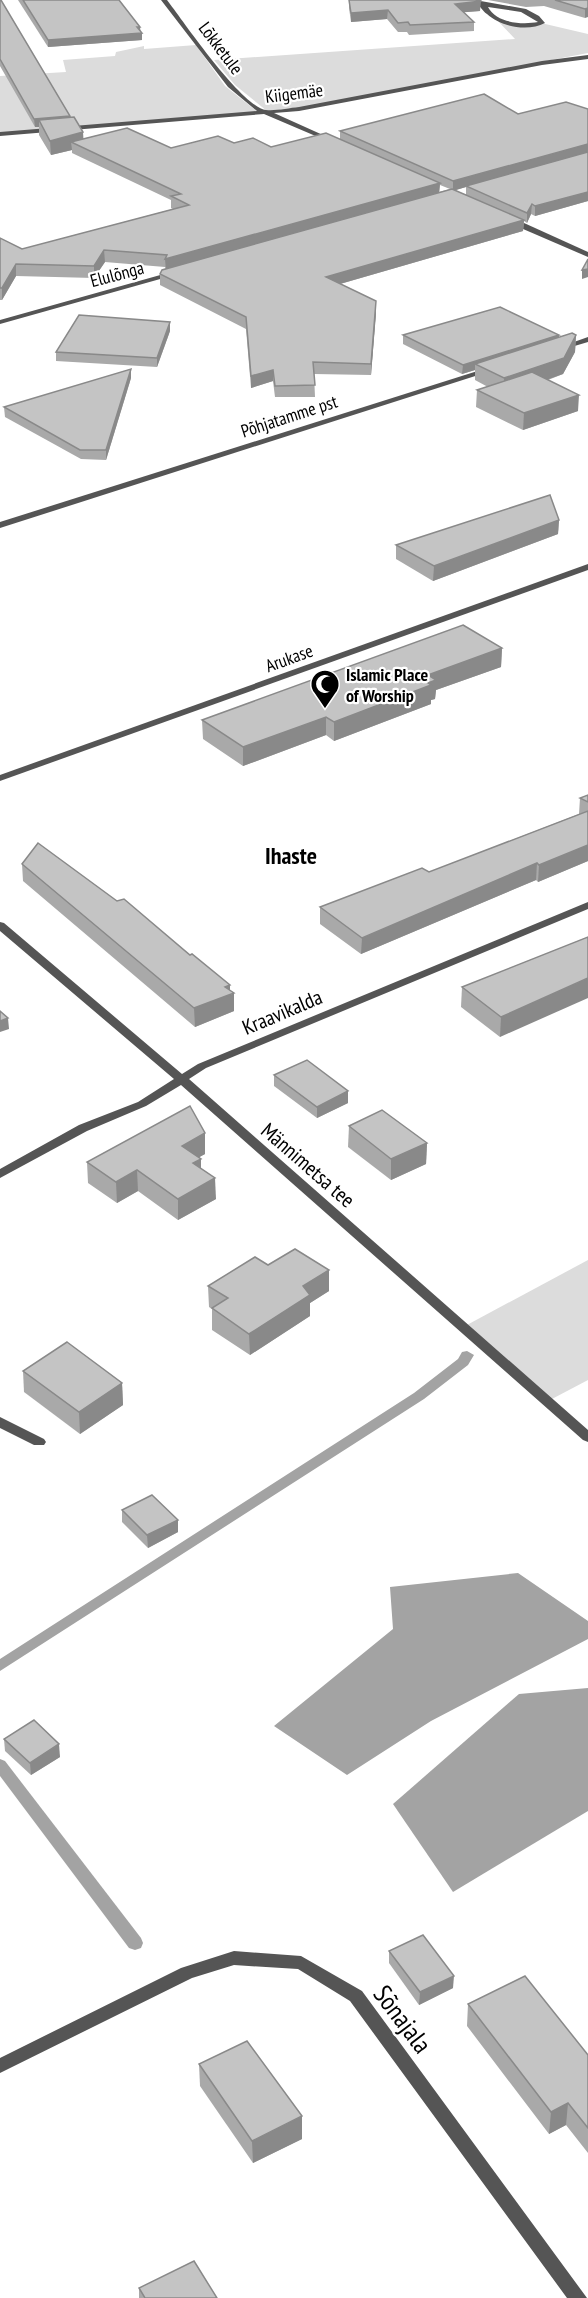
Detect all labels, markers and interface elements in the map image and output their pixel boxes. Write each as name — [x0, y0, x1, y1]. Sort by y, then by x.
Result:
street label: Lõkketule — [194, 17, 248, 79]
street label: Kiigemäe — [264, 78, 324, 108]
street label: Elulõnga — [88, 256, 146, 292]
street label: Põhjatamme pst — [238, 390, 340, 442]
street label: Arukase — [262, 639, 316, 677]
place label: Islamic Place of Worship — [346, 663, 428, 707]
mosque icon: Islamic Place of Worship — [309, 668, 341, 710]
district label: Ihaste — [265, 840, 317, 871]
street label: Kraavikalda — [238, 983, 326, 1041]
street label: Männimetsa tee — [256, 1117, 360, 1213]
street label: Sõnajala — [367, 1978, 439, 2060]

